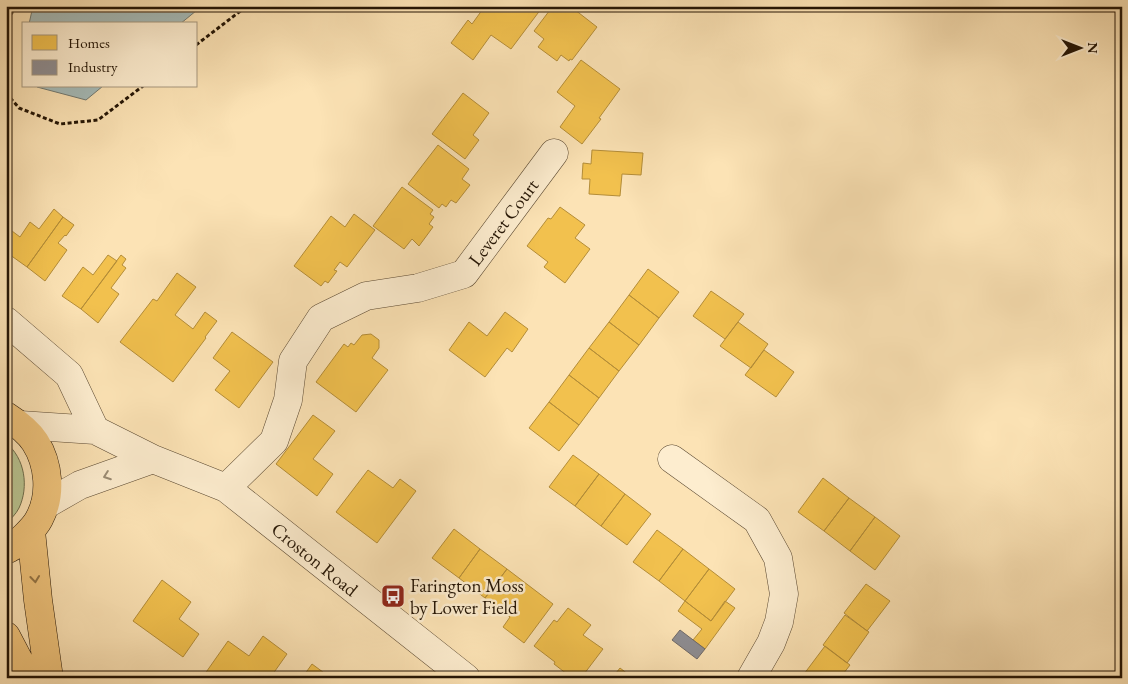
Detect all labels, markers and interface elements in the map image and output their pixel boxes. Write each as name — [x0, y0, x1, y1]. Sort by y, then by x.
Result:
legend — [22, 22, 198, 88]
north arrow — [1056, 22, 1106, 72]
text: Homes — [68, 33, 110, 52]
text: N — [1084, 42, 1102, 54]
text: Industry — [68, 57, 118, 76]
street label: Leveret Court — [463, 174, 544, 271]
one-way arrow — [104, 470, 112, 480]
street label: Croston Road — [266, 517, 363, 602]
place label: Farington Moss by Lower Field — [410, 573, 524, 620]
one-way arrow — [30, 576, 41, 584]
bus stop icon: Farington Moss by Lower Field — [380, 583, 406, 609]

